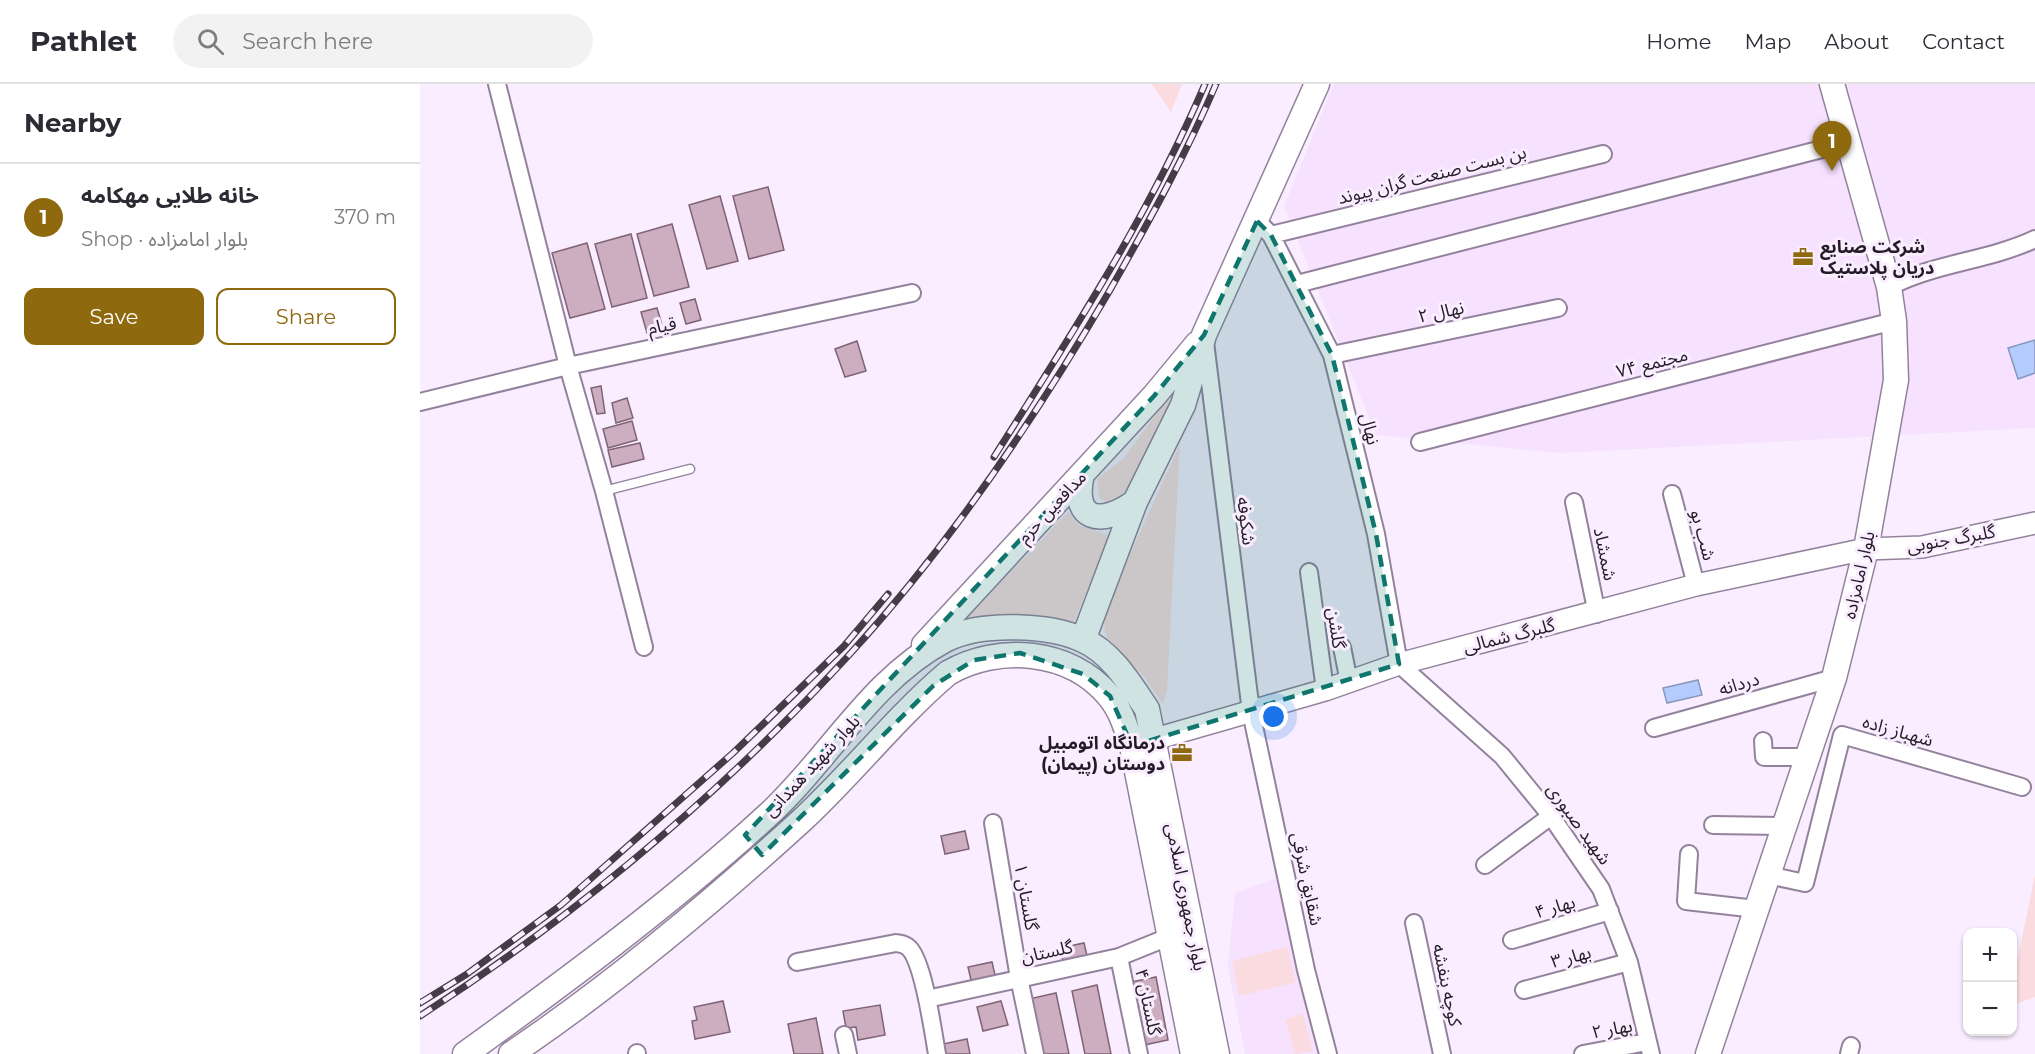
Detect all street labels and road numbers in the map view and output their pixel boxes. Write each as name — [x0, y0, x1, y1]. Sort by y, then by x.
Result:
street label: بن بست صنعت گران پیوند — [1335, 141, 1529, 209]
street label: نهال ۲ — [1416, 296, 1466, 328]
street label: قیام — [646, 312, 679, 343]
street label: مجتمع ۷۴ — [1614, 344, 1691, 385]
street label: نهال — [1355, 411, 1385, 447]
street label: مدافعین حرم — [1013, 466, 1093, 550]
street label: شکوفه — [1232, 496, 1260, 546]
street label: شب بو — [1686, 507, 1720, 563]
street label: گلبرگ جنوبی — [1905, 520, 1997, 558]
street label: شمشاد — [1589, 525, 1621, 583]
street label: بلوار امامزاده — [1838, 529, 1880, 621]
street label: گلشن — [1322, 606, 1350, 651]
street label: گلبرگ شمالی — [1461, 614, 1558, 658]
street label: دردانه — [1716, 668, 1762, 700]
street label: بلوار شهید همدانی — [759, 710, 865, 822]
street label: شهباز زاده — [1860, 710, 1936, 752]
street label: شهید صبوری — [1542, 779, 1616, 869]
street label: بلوار جمهوری اسلامی — [1161, 821, 1211, 973]
street label: شقایق شرقی — [1286, 830, 1328, 928]
street label: گلستان ۱ — [1009, 862, 1043, 933]
street label: بهار ۴ — [1532, 891, 1578, 923]
street label: گلستان — [1019, 936, 1075, 968]
street label: بهار ۳ — [1548, 941, 1594, 973]
street label: کوچه بنفشه — [1427, 942, 1467, 1029]
street label: گلستان ۴ — [1130, 967, 1166, 1038]
street label: بهار ۲ — [1590, 1015, 1634, 1043]

